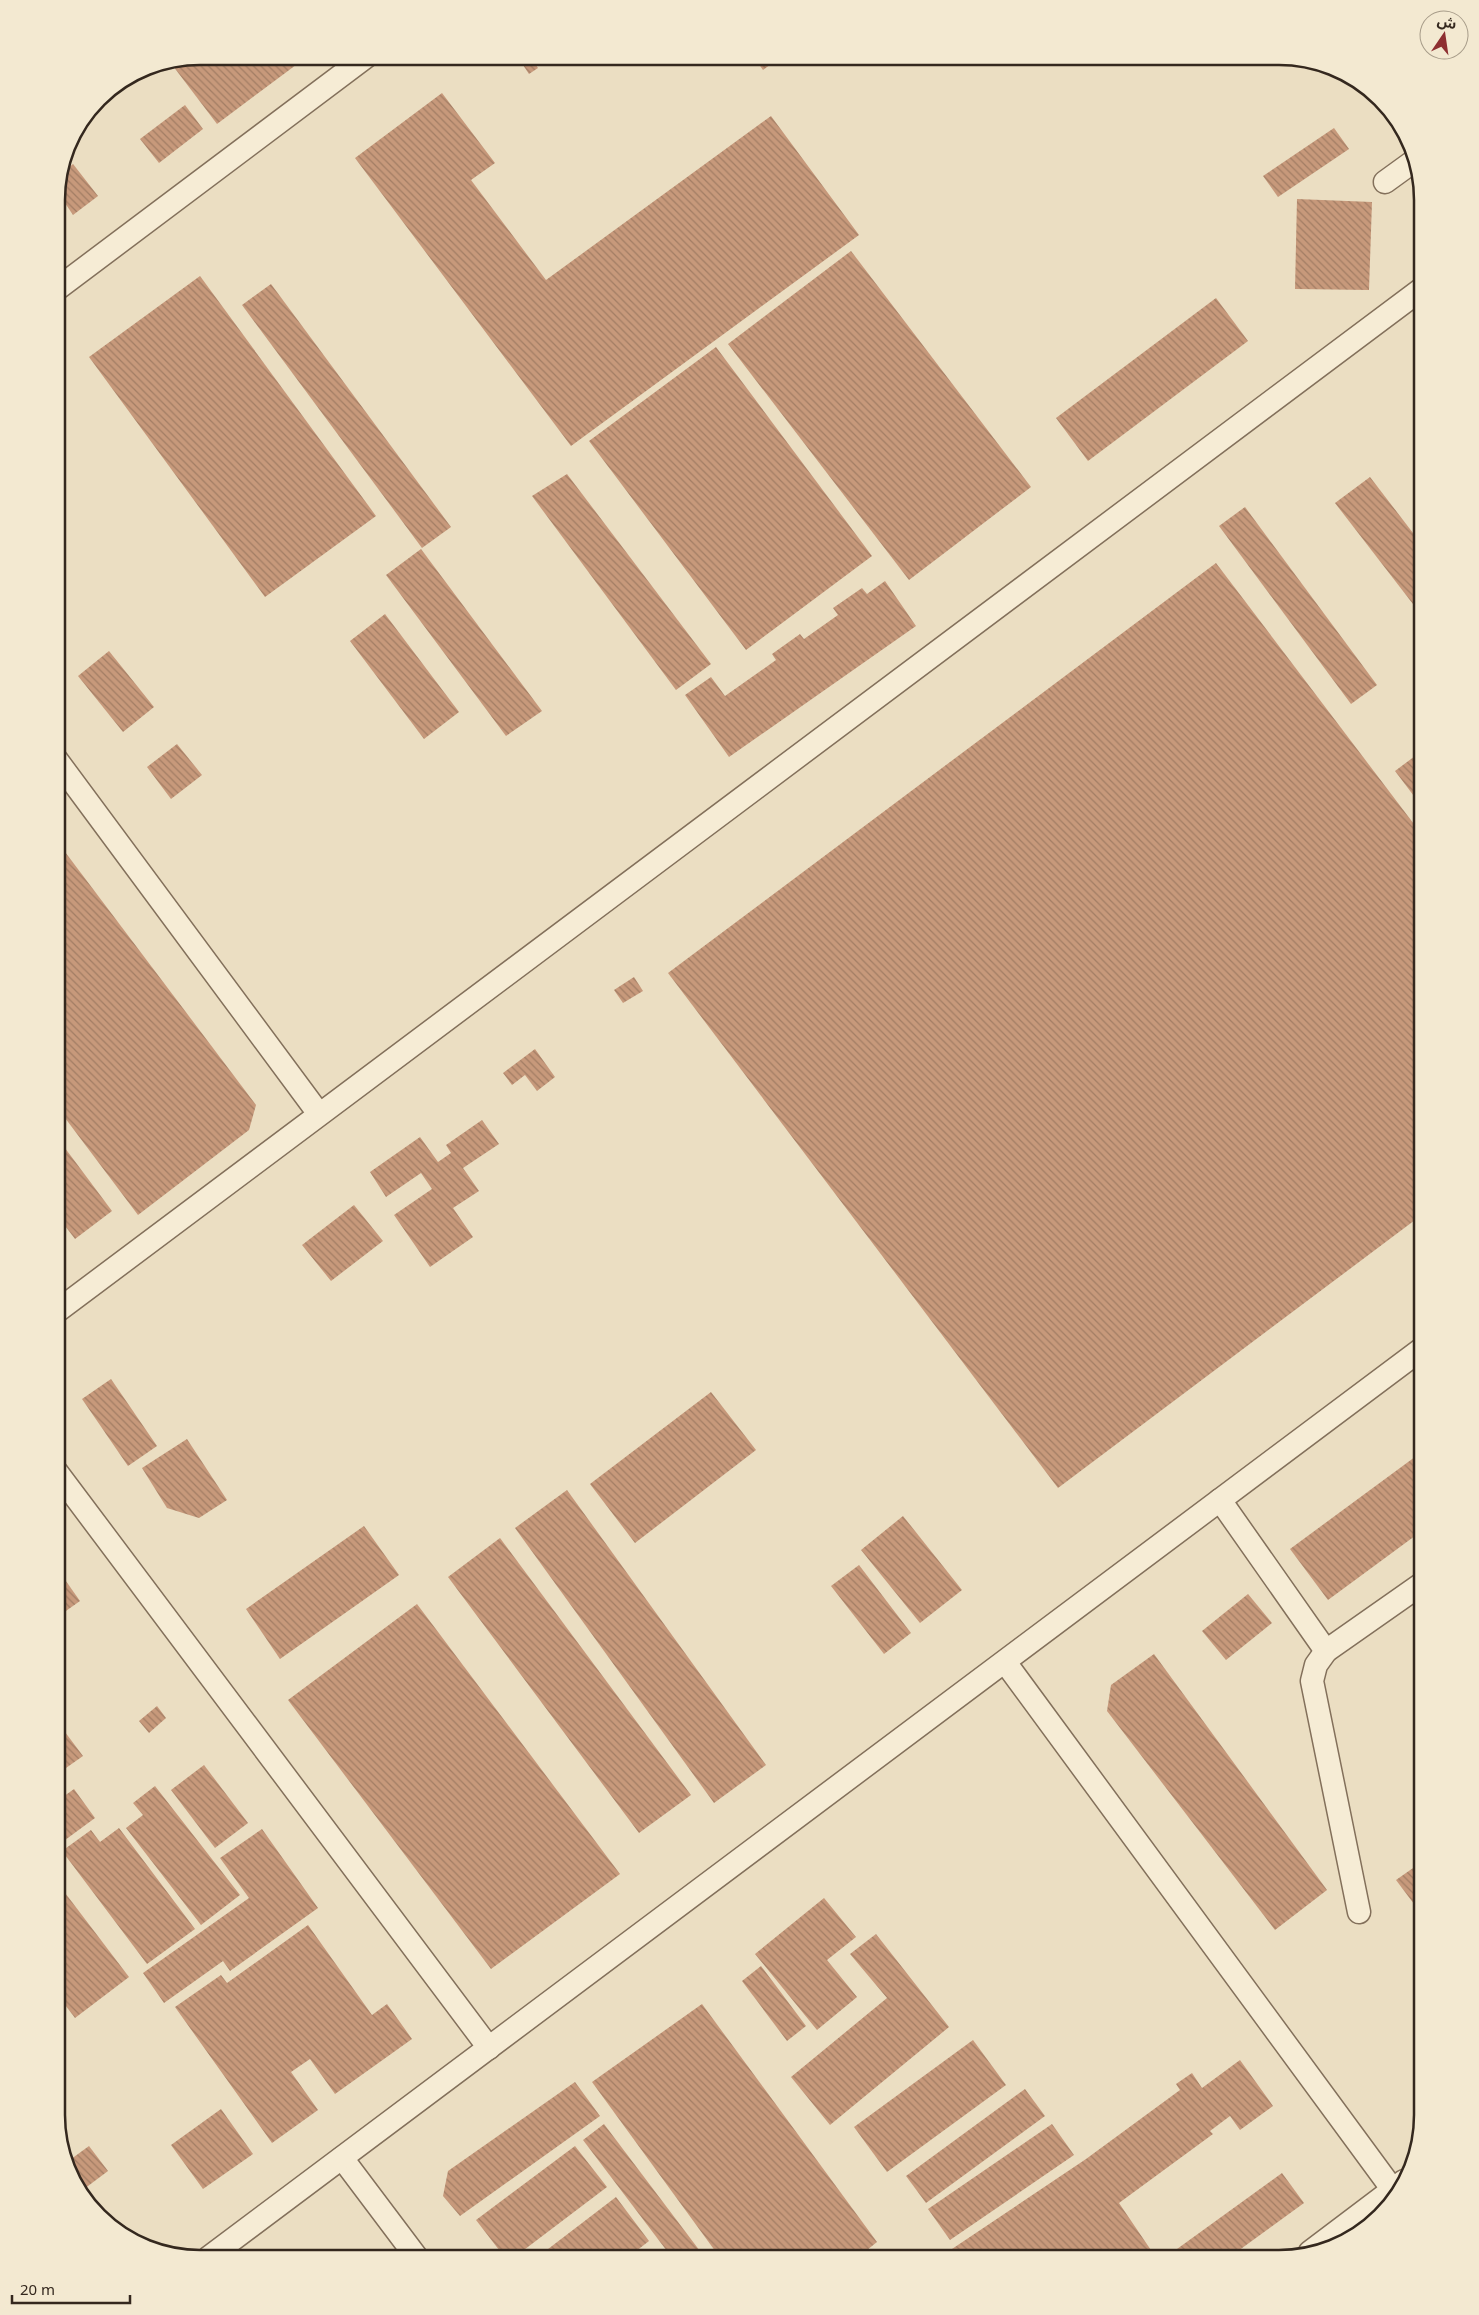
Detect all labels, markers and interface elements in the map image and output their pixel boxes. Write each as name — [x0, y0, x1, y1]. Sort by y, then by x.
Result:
text: ش — [1434, 7, 1459, 39]
north arrow — [1419, 10, 1469, 60]
scale bar — [12, 2272, 130, 2304]
text: 20 m — [20, 2274, 55, 2306]

